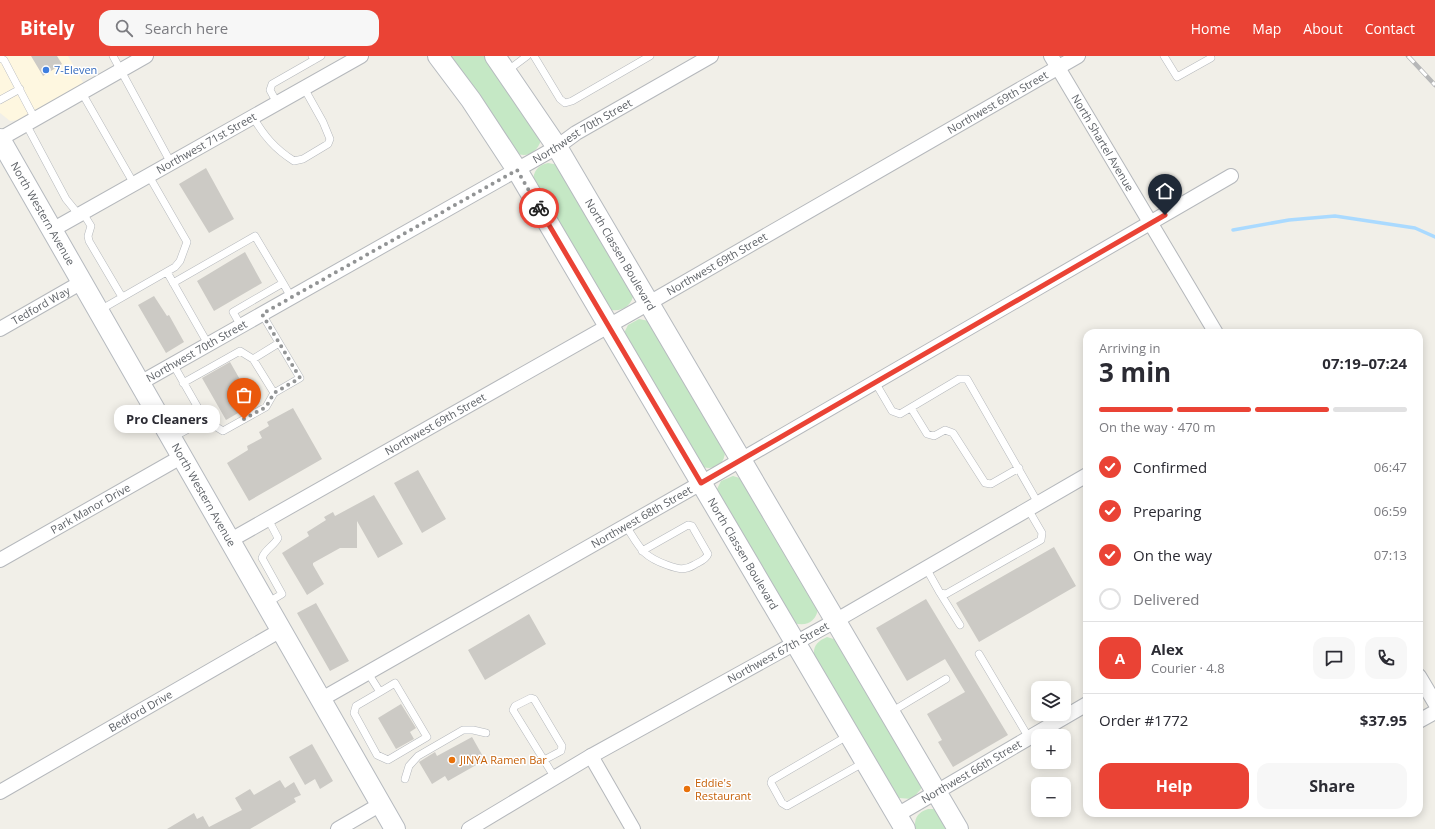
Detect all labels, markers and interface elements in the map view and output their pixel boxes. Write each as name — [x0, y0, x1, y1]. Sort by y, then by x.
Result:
search box — [99, 10, 379, 46]
text: Bitely — [20, 15, 75, 41]
icon: search — [113, 17, 135, 39]
text: Search here — [145, 18, 228, 38]
text: Home — [1191, 19, 1230, 38]
text: Map — [1252, 19, 1281, 38]
text: About — [1303, 19, 1343, 38]
text: Contact — [1365, 19, 1415, 38]
place label: 7-Eleven — [54, 62, 97, 77]
marker: 7-Eleven — [41, 65, 51, 75]
street label: Northwest 69th Street — [944, 67, 1050, 137]
street label: North Shartel Avenue — [1068, 91, 1138, 194]
street label: Northwest 70th Street — [530, 95, 634, 166]
street label: Northwest 71st Street — [153, 109, 259, 177]
street label: North Western Avenue — [8, 159, 79, 268]
pin — [1148, 174, 1182, 215]
icon: home — [1154, 180, 1176, 202]
courier — [519, 188, 559, 228]
street label: North Classen Boulevard — [582, 196, 659, 313]
icon: bike — [528, 197, 550, 219]
street label: Northwest 69th Street — [664, 229, 770, 298]
street label: Tedford Way — [9, 282, 73, 328]
street label: Northwest 70th Street — [143, 316, 250, 385]
text: Arriving in — [1099, 339, 1161, 357]
text: 07:19–07:24 — [1322, 353, 1407, 373]
text: 3 min — [1099, 354, 1171, 390]
pin — [227, 378, 261, 419]
icon: bag — [233, 384, 255, 406]
street label: Northwest 69th Street — [382, 389, 488, 458]
callout: Pro Cleaners — [114, 405, 220, 433]
text: Pro Cleaners — [126, 410, 208, 428]
text: On the way · 470 m — [1099, 418, 1215, 436]
street label: North Western Avenue — [169, 440, 240, 549]
icon: check — [1099, 456, 1121, 478]
text: Confirmed — [1133, 457, 1207, 477]
text: 06:47 — [1374, 458, 1407, 476]
street label: Park Manor Drive — [47, 479, 133, 537]
street label: Northwest 68th Street — [588, 482, 694, 551]
street label: North Classen Boulevard — [705, 495, 782, 612]
icon: check — [1099, 500, 1121, 522]
text: Preparing — [1133, 501, 1201, 521]
text: 06:59 — [1374, 502, 1407, 520]
icon: check — [1099, 544, 1121, 566]
text: On the way — [1133, 545, 1212, 565]
text: 07:13 — [1374, 546, 1407, 564]
text: Delivered — [1133, 589, 1200, 609]
street label: Northwest 67th Street — [724, 618, 831, 686]
button: chat — [1313, 637, 1355, 679]
button: phone — [1365, 637, 1407, 679]
text: Alex — [1151, 639, 1183, 659]
text: A — [1115, 648, 1125, 668]
text: Courier · 4.8 — [1151, 659, 1225, 677]
map controls — [1031, 681, 1071, 817]
button: layers — [1031, 681, 1071, 721]
street label: Bedford Drive — [105, 686, 175, 735]
text: Order #1772 — [1099, 710, 1188, 730]
text: $37.95 — [1360, 710, 1407, 730]
button: + — [1031, 729, 1071, 769]
street label: Northwest 66th Street — [918, 736, 1024, 806]
place label: JINYA Ramen Bar — [459, 752, 547, 767]
marker: JINYA Ramen Bar — [447, 755, 457, 765]
button: Help — [1099, 763, 1249, 809]
button: Share — [1257, 763, 1407, 809]
place label: Eddie's Restaurant — [695, 775, 751, 803]
button: − — [1031, 777, 1071, 817]
marker: Eddie's Restaurant — [682, 784, 692, 794]

